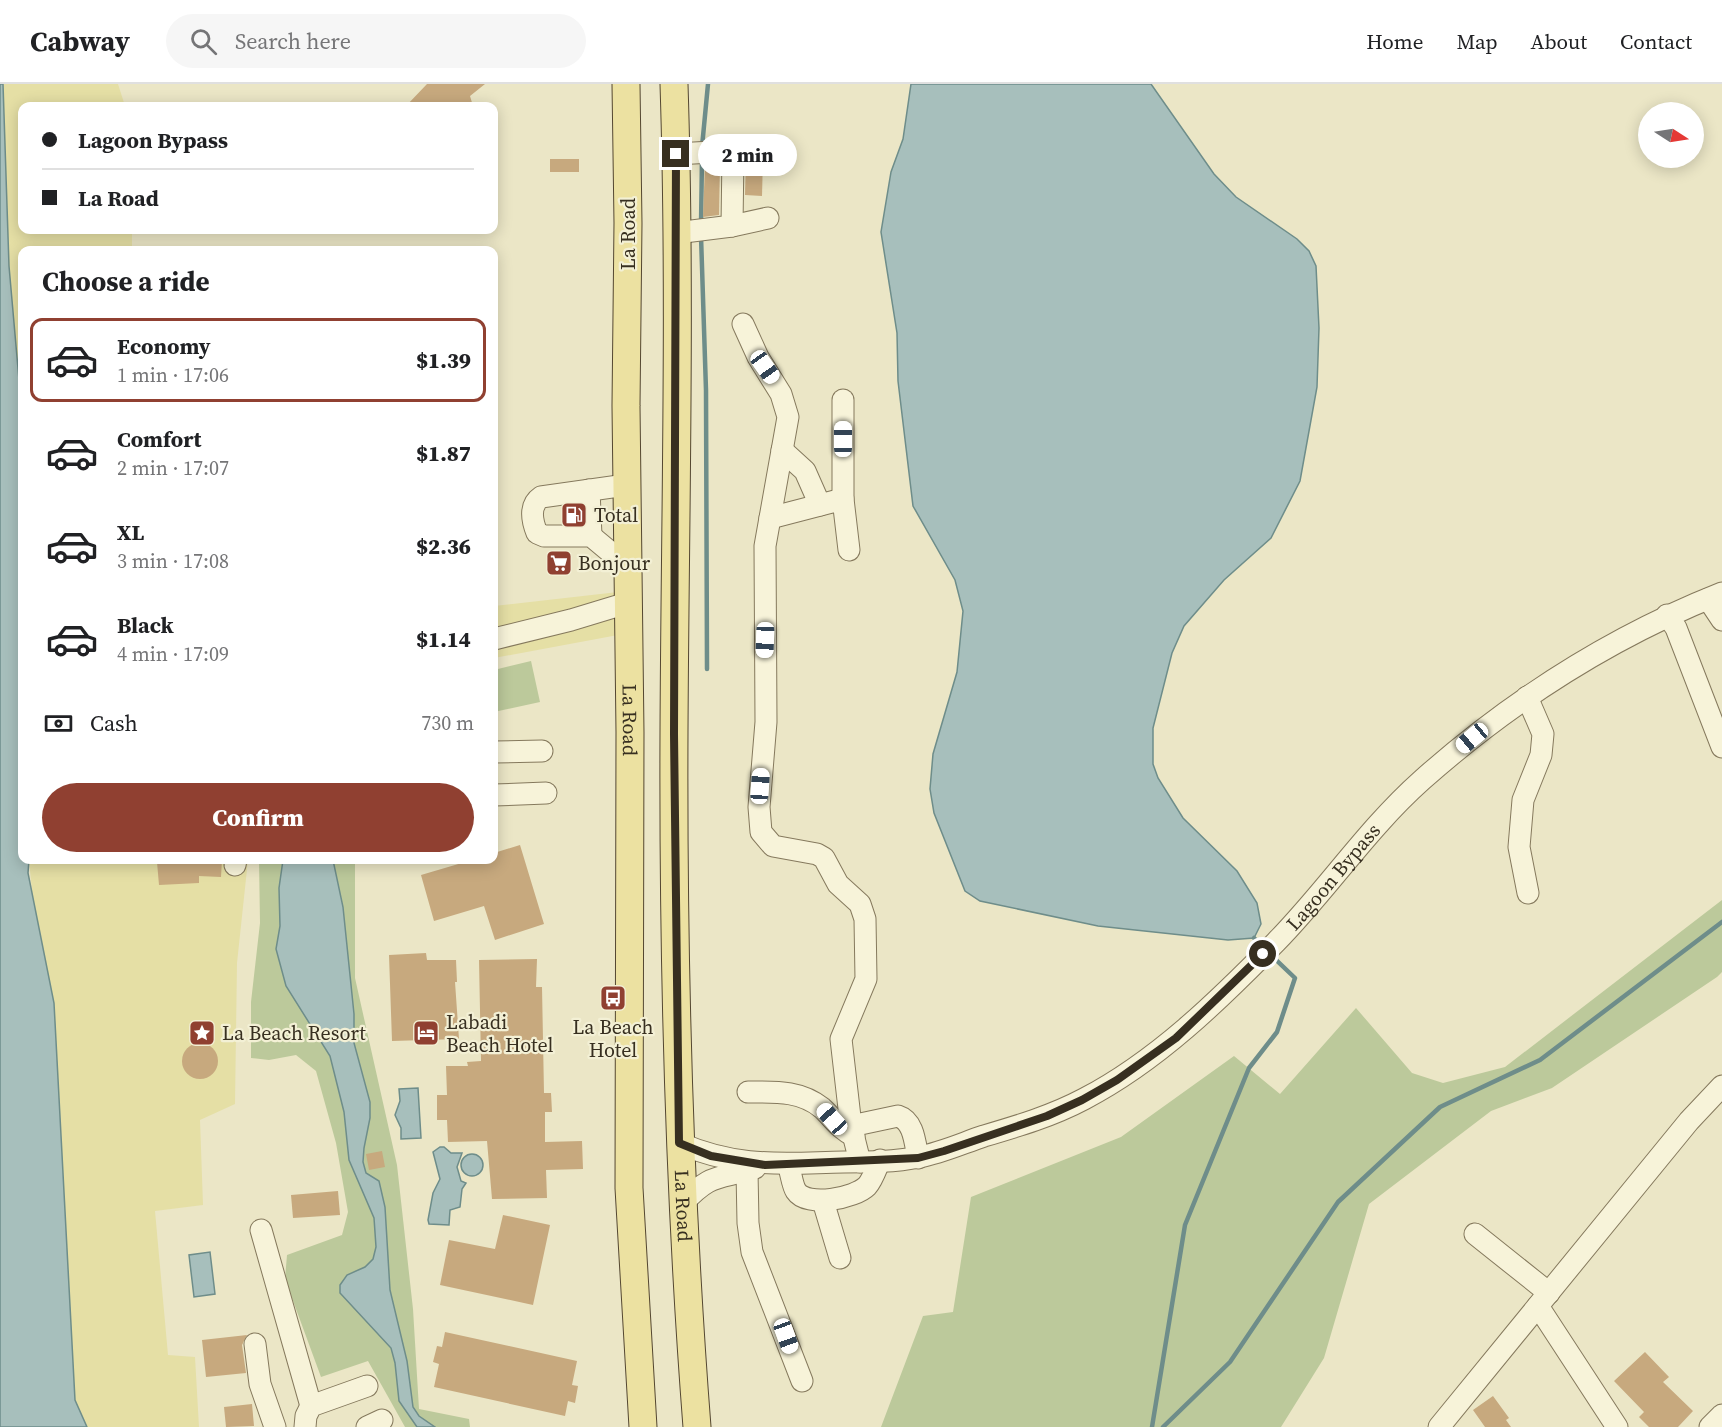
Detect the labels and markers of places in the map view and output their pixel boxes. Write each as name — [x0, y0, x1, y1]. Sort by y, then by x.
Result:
fuel station icon: Total — [559, 500, 589, 530]
place label: Total — [594, 501, 638, 529]
supermarket icon: Bonjour — [544, 548, 574, 578]
place label: Bonjour — [578, 549, 651, 577]
bus stop icon: La Beach Hotel — [598, 983, 628, 1013]
place label: Labadi Beach Hotel — [446, 1008, 554, 1059]
place label: La Beach Hotel — [572, 1013, 654, 1064]
place icon: La Beach Resort — [187, 1018, 217, 1048]
hotel icon: Labadi Beach Hotel — [411, 1018, 441, 1048]
place label: La Beach Resort — [222, 1019, 366, 1047]

